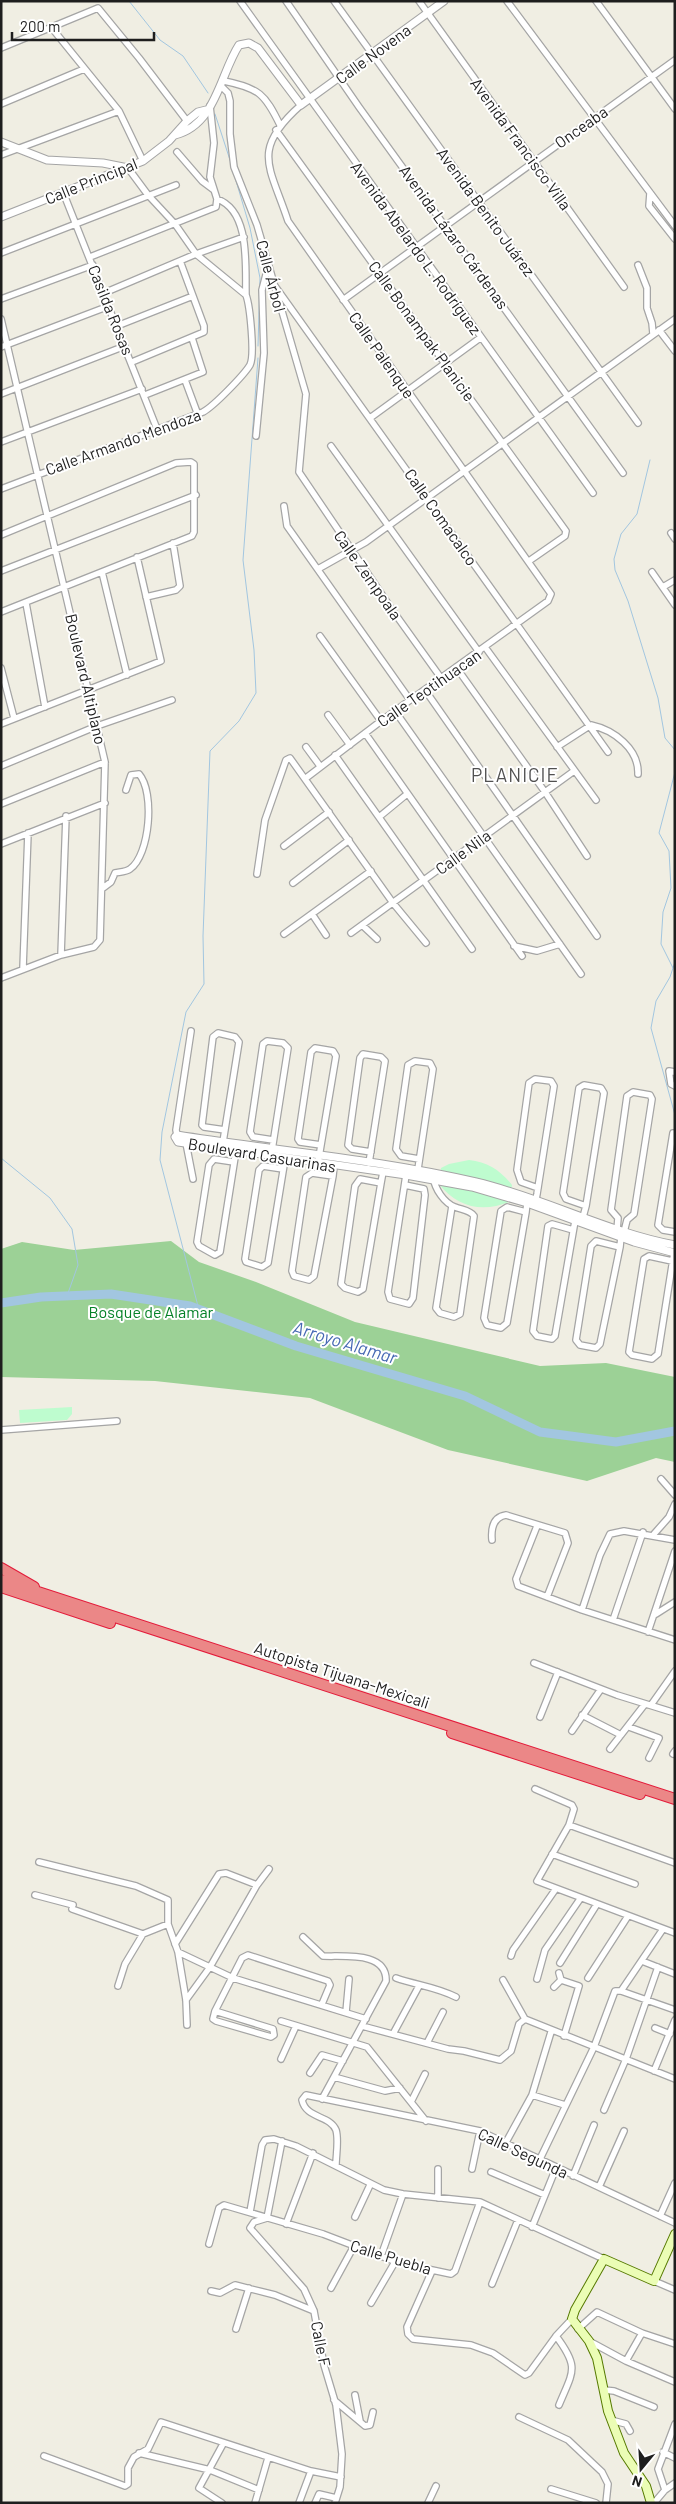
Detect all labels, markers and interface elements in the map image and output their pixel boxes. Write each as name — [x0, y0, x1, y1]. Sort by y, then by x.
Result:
scale bar — [12, 10, 155, 42]
text: 200 m — [20, 17, 60, 35]
street label: Calle Novena — [331, 20, 414, 87]
street label: Avenida Francisco Villa — [467, 74, 576, 213]
street label: Onceaba — [551, 102, 611, 152]
street label: Avenida Benito Juárez — [433, 144, 539, 280]
street label: Calle Principal — [42, 153, 140, 208]
street label: Avenida Abelardo L. Rodríguez — [347, 158, 486, 338]
street label: Avenida Lázaro Cárdenas — [396, 161, 513, 312]
street label: Calle Árbol — [253, 238, 290, 314]
street label: Calle Bonampak Planicie — [365, 257, 480, 405]
street label: Casilda Rosas — [85, 262, 138, 358]
street label: Calle Palenque — [346, 308, 419, 402]
street label: Calle Armando Mendoza — [42, 405, 203, 479]
street label: Calle Comacalco — [401, 465, 482, 569]
street label: Calle Zempoala — [331, 526, 406, 623]
street label: Boulevard Altiplano — [62, 612, 111, 746]
street label: Calle Teotihuacan — [373, 645, 484, 730]
district label: PLANICIE — [471, 763, 559, 786]
street label: Calle Nila — [431, 825, 494, 878]
street label: Boulevard Casuarinas — [187, 1133, 337, 1176]
park label: Bosque de Alamar — [89, 1302, 214, 1321]
water label: Arroyo Alamar — [291, 1316, 401, 1368]
street label: Autopista Tijuana-Mexicali — [252, 1637, 432, 1712]
street label: Calle Segunda — [475, 2123, 571, 2182]
street label: Calle Puebla — [348, 2235, 434, 2278]
street label: Calle F — [308, 2320, 335, 2368]
north arrow — [616, 2444, 666, 2494]
text: N — [630, 2472, 644, 2491]

